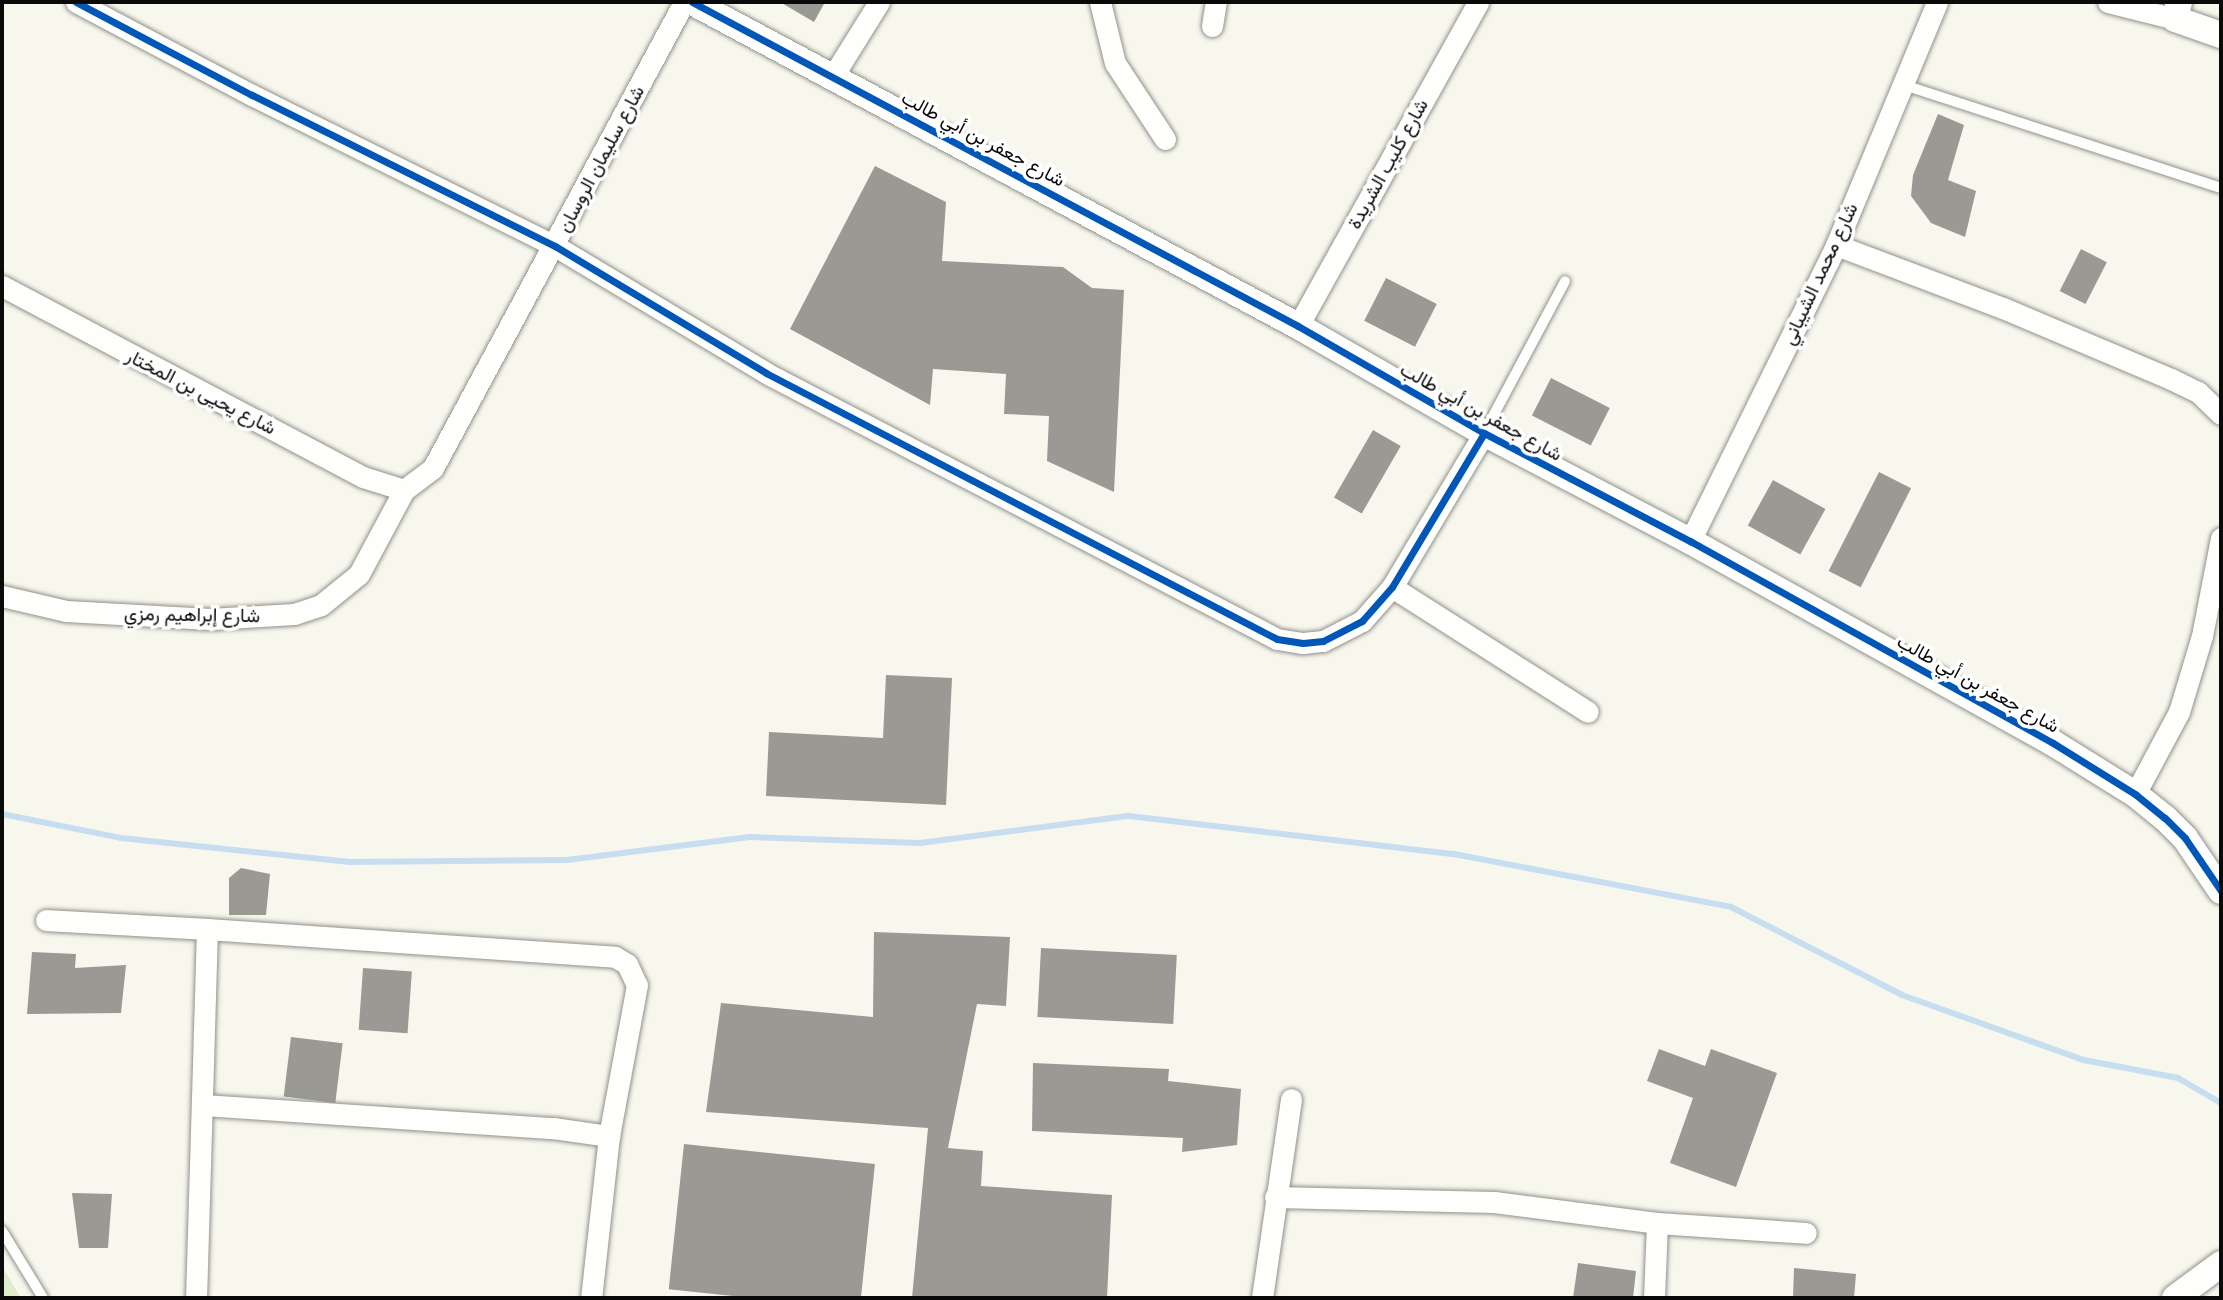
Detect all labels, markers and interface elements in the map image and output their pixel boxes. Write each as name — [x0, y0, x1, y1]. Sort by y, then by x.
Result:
street label: شارع سليمان الروسان — [553, 82, 649, 236]
street label: شارع جعفر بن أبي طالب — [897, 86, 1069, 192]
street label: شارع كليب الشريدة — [1343, 95, 1433, 233]
street label: شارع محمد الشيباني — [1777, 199, 1863, 349]
street label: شارع يحيى بن المختار — [122, 344, 280, 440]
street label: شارع جعفر بن أبي طالب — [1396, 358, 1566, 466]
street label: شارع إبراهيم رمزي — [124, 602, 260, 628]
street label: شارع جعفر بن أبي طالب — [1893, 630, 2063, 738]

